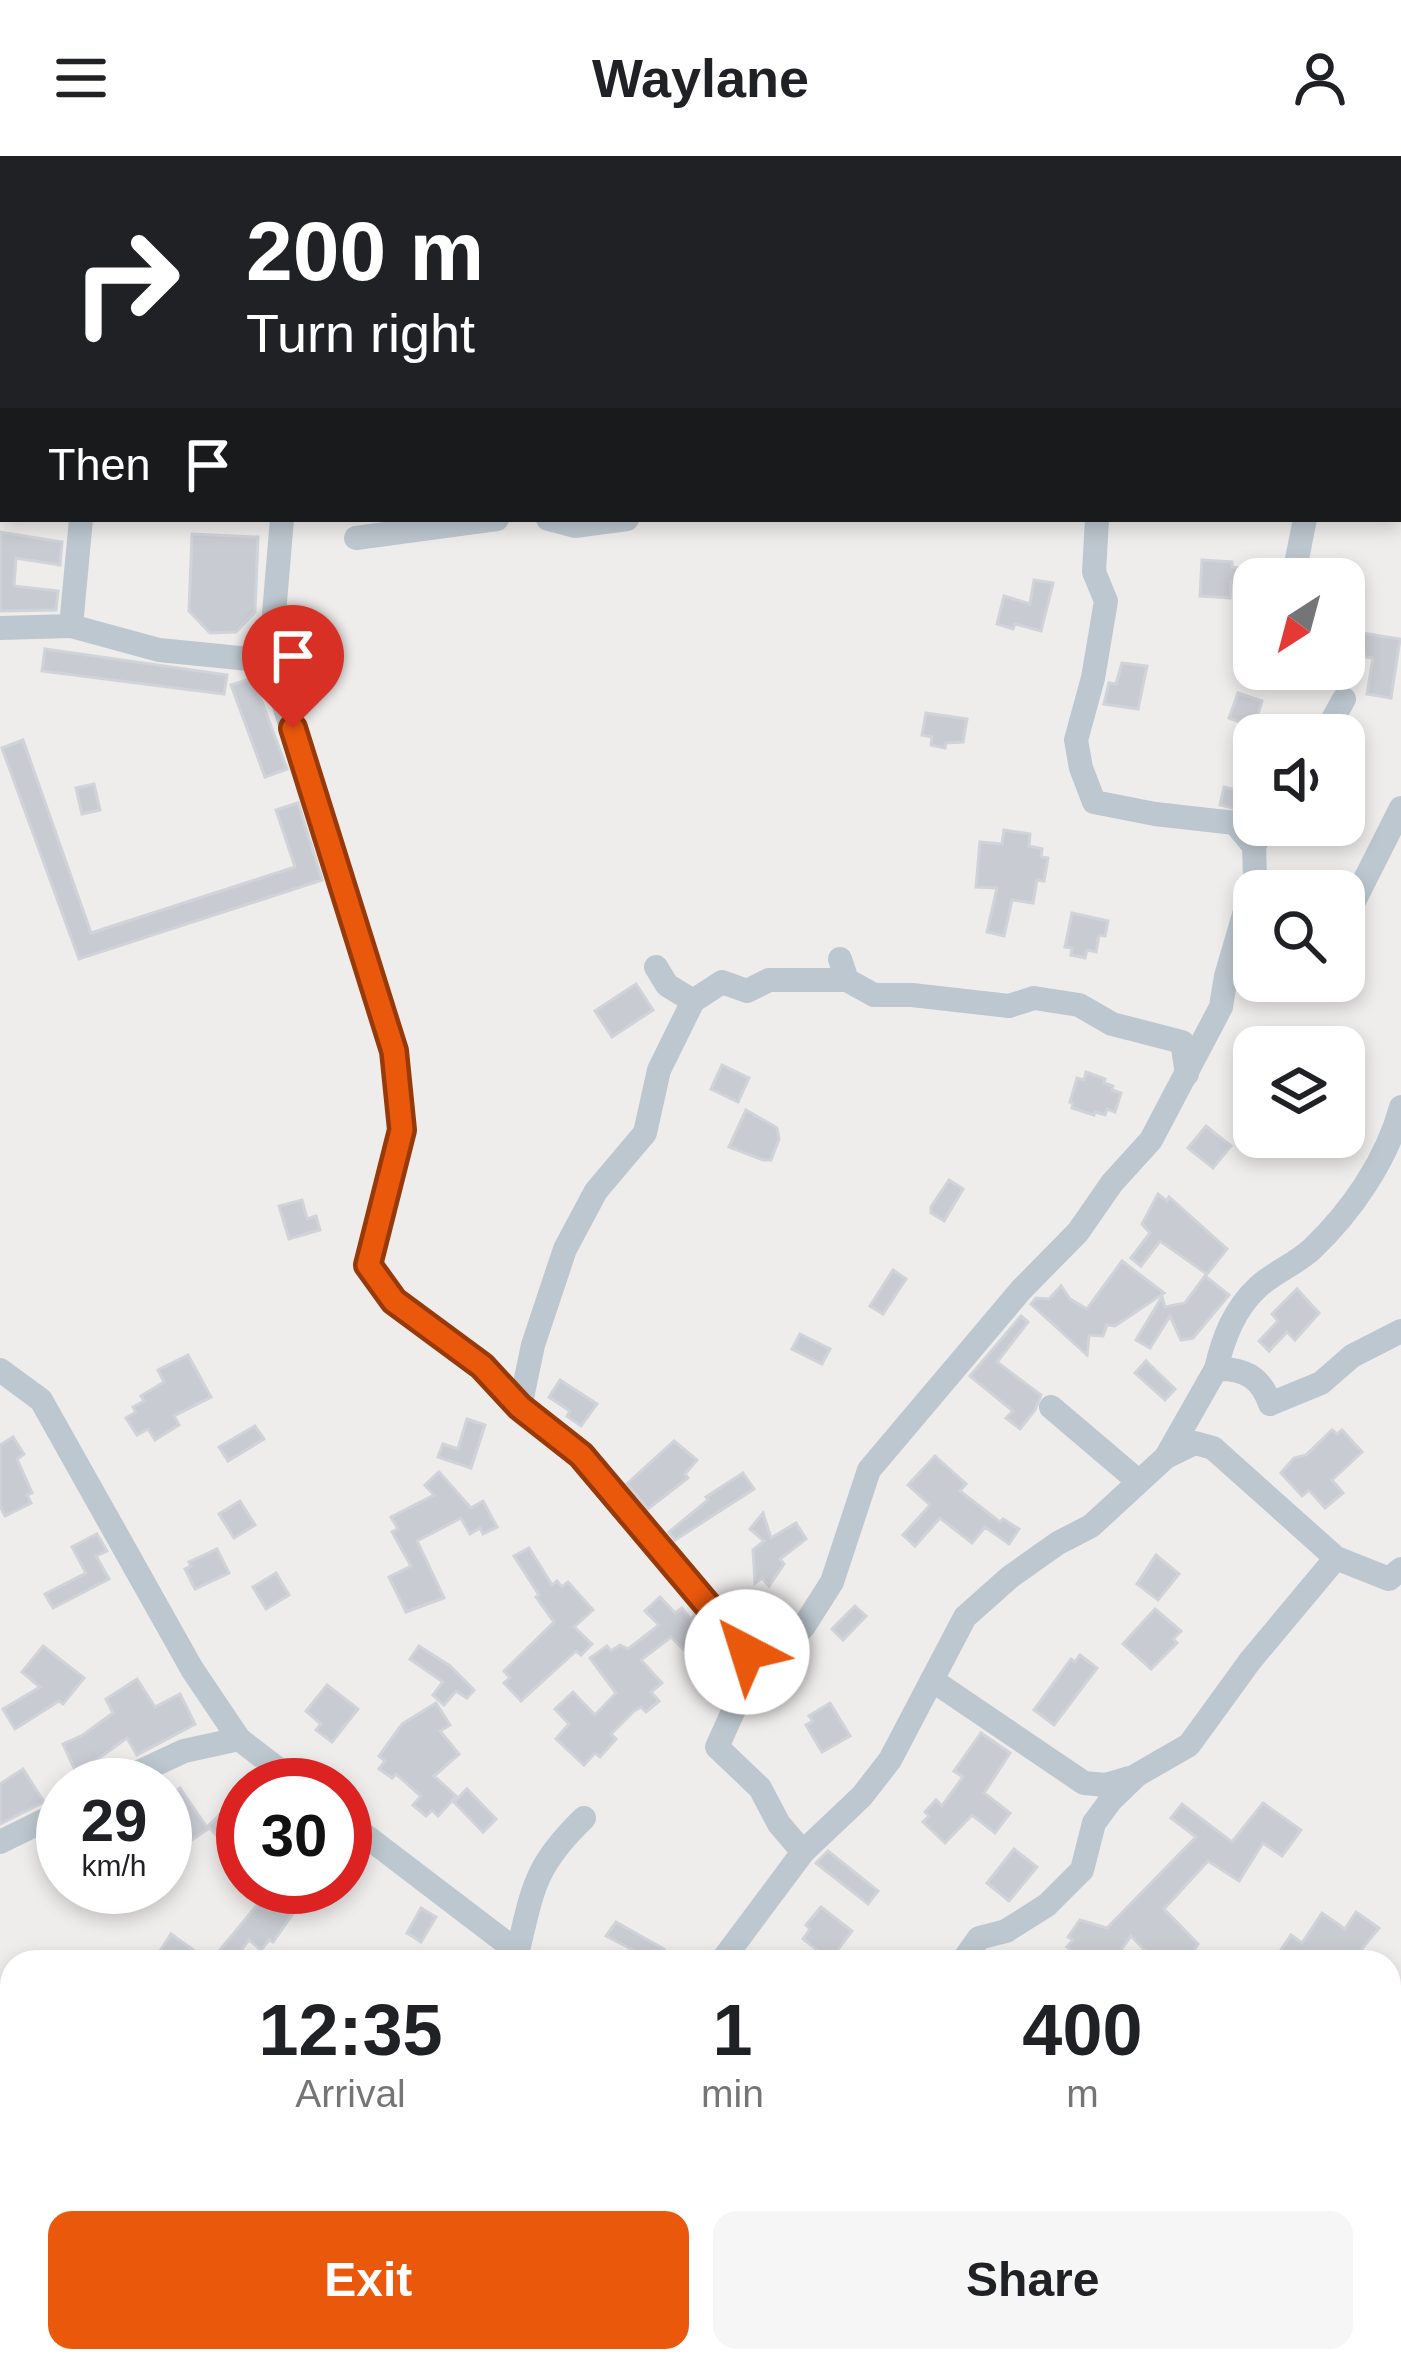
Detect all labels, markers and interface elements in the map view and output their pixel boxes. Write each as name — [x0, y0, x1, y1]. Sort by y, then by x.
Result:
icon: menu — [48, 45, 114, 111]
icon: person — [1287, 45, 1353, 111]
text: Waylane — [592, 48, 809, 108]
icon: right — [48, 204, 204, 360]
text: 200 m — [246, 204, 484, 298]
text: Turn right — [246, 303, 475, 363]
icon: arrive — [175, 432, 241, 498]
text: Then — [48, 439, 151, 490]
north arrow — [1233, 558, 1365, 690]
map controls — [1233, 558, 1365, 1158]
pin — [242, 605, 344, 728]
icon: arrive — [260, 623, 326, 689]
button: sound — [1233, 714, 1365, 846]
button: search — [1233, 870, 1365, 1002]
button: layers — [1233, 1026, 1365, 1158]
position arrow — [684, 1589, 810, 1715]
speed limit sign: 30 — [216, 1758, 372, 1914]
text: 29 — [81, 1787, 147, 1854]
text: km/h — [81, 1849, 147, 1882]
text: 12:35 — [258, 1990, 443, 2070]
text: 1 — [712, 1990, 753, 2070]
text: 400 — [1022, 1990, 1143, 2070]
text: Arrival — [295, 2072, 406, 2115]
text: min — [701, 2072, 764, 2115]
text: m — [1066, 2072, 1099, 2115]
button: Exit — [48, 2211, 689, 2349]
button: Share — [713, 2211, 1353, 2349]

